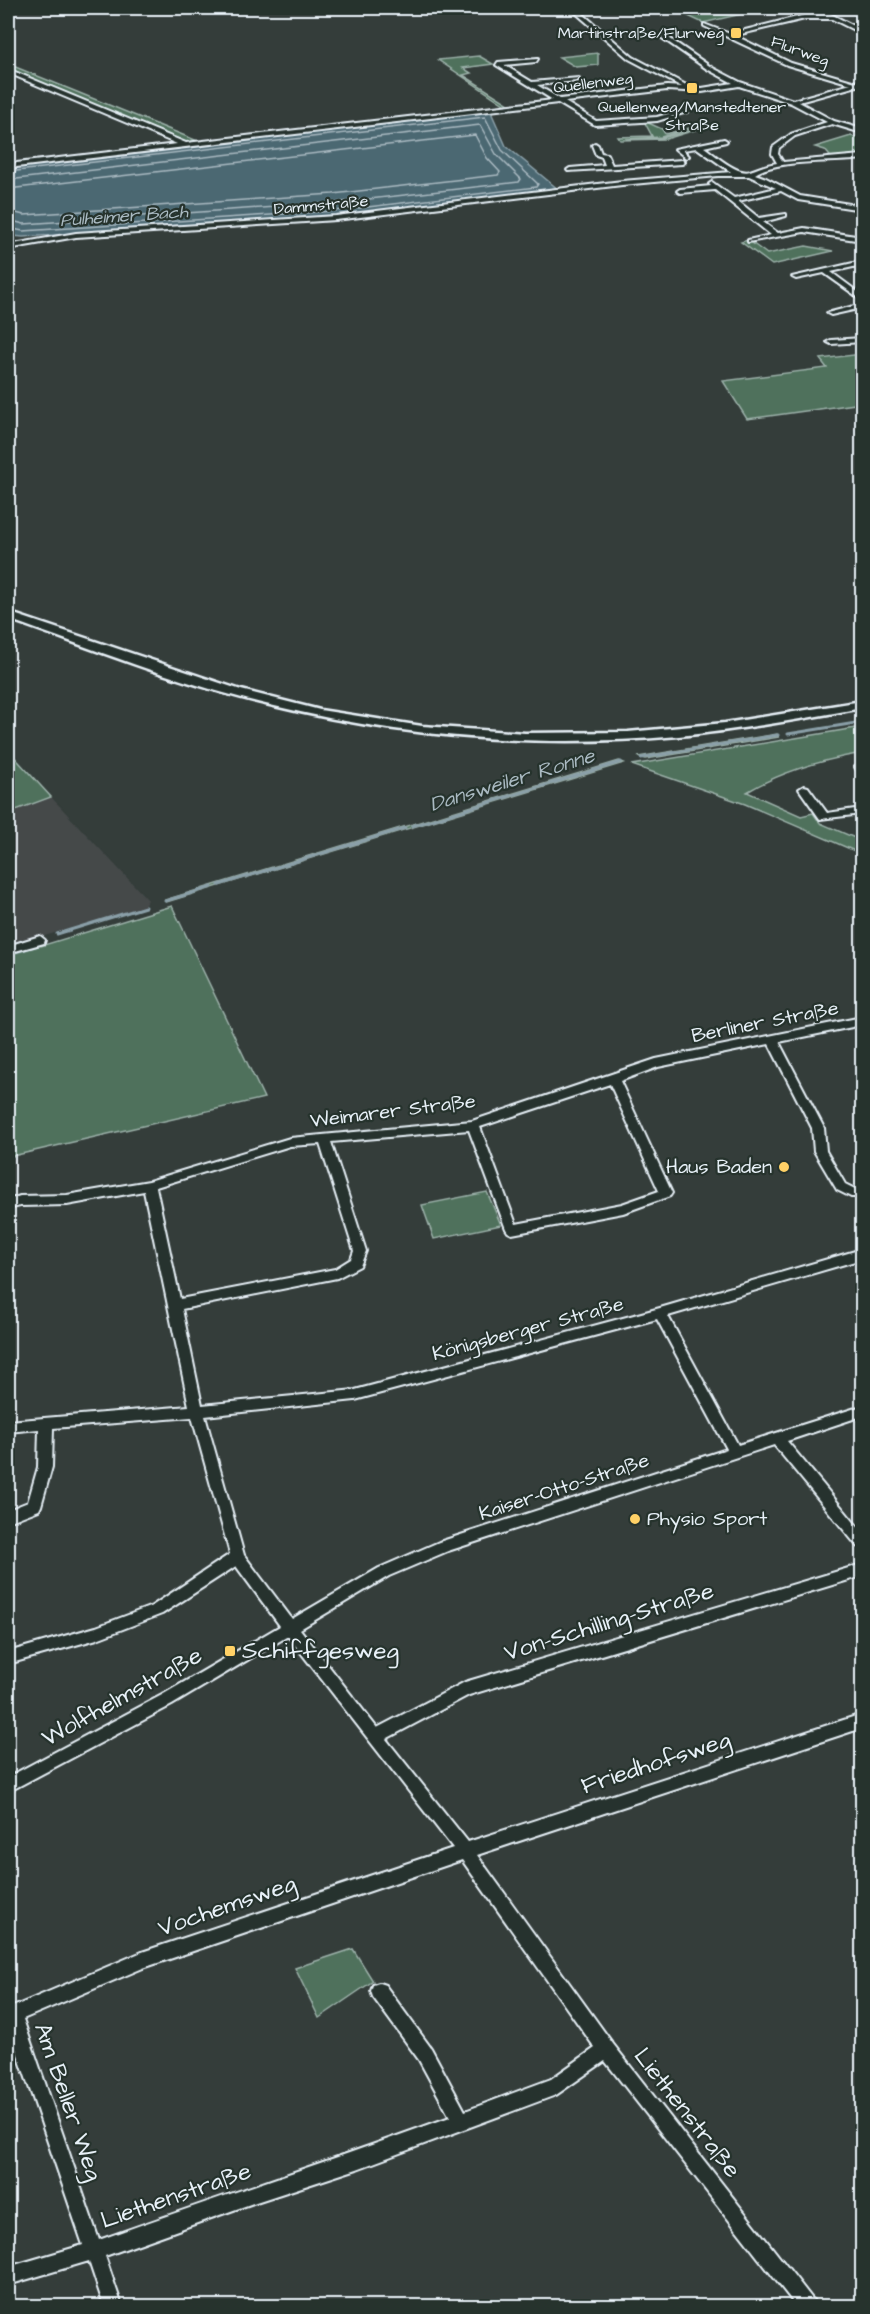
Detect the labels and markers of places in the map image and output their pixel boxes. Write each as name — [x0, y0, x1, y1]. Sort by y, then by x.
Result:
place label: Martinstraße/Flurweg — [558, 22, 724, 45]
marker: Martinstraße/Flurweg — [729, 26, 743, 40]
marker: Quellenweg/Manstedtener Straße — [685, 81, 699, 95]
place label: Quellenweg/Manstedtener Straße — [598, 96, 786, 136]
place label: Haus Baden — [666, 1153, 772, 1181]
marker: Haus Baden — [777, 1160, 791, 1174]
place label: Physio Sport — [647, 1505, 767, 1534]
marker: Physio Sport — [628, 1512, 642, 1526]
place label: Schiffgesweg — [242, 1634, 399, 1669]
marker: Schiffgesweg — [223, 1644, 237, 1658]

